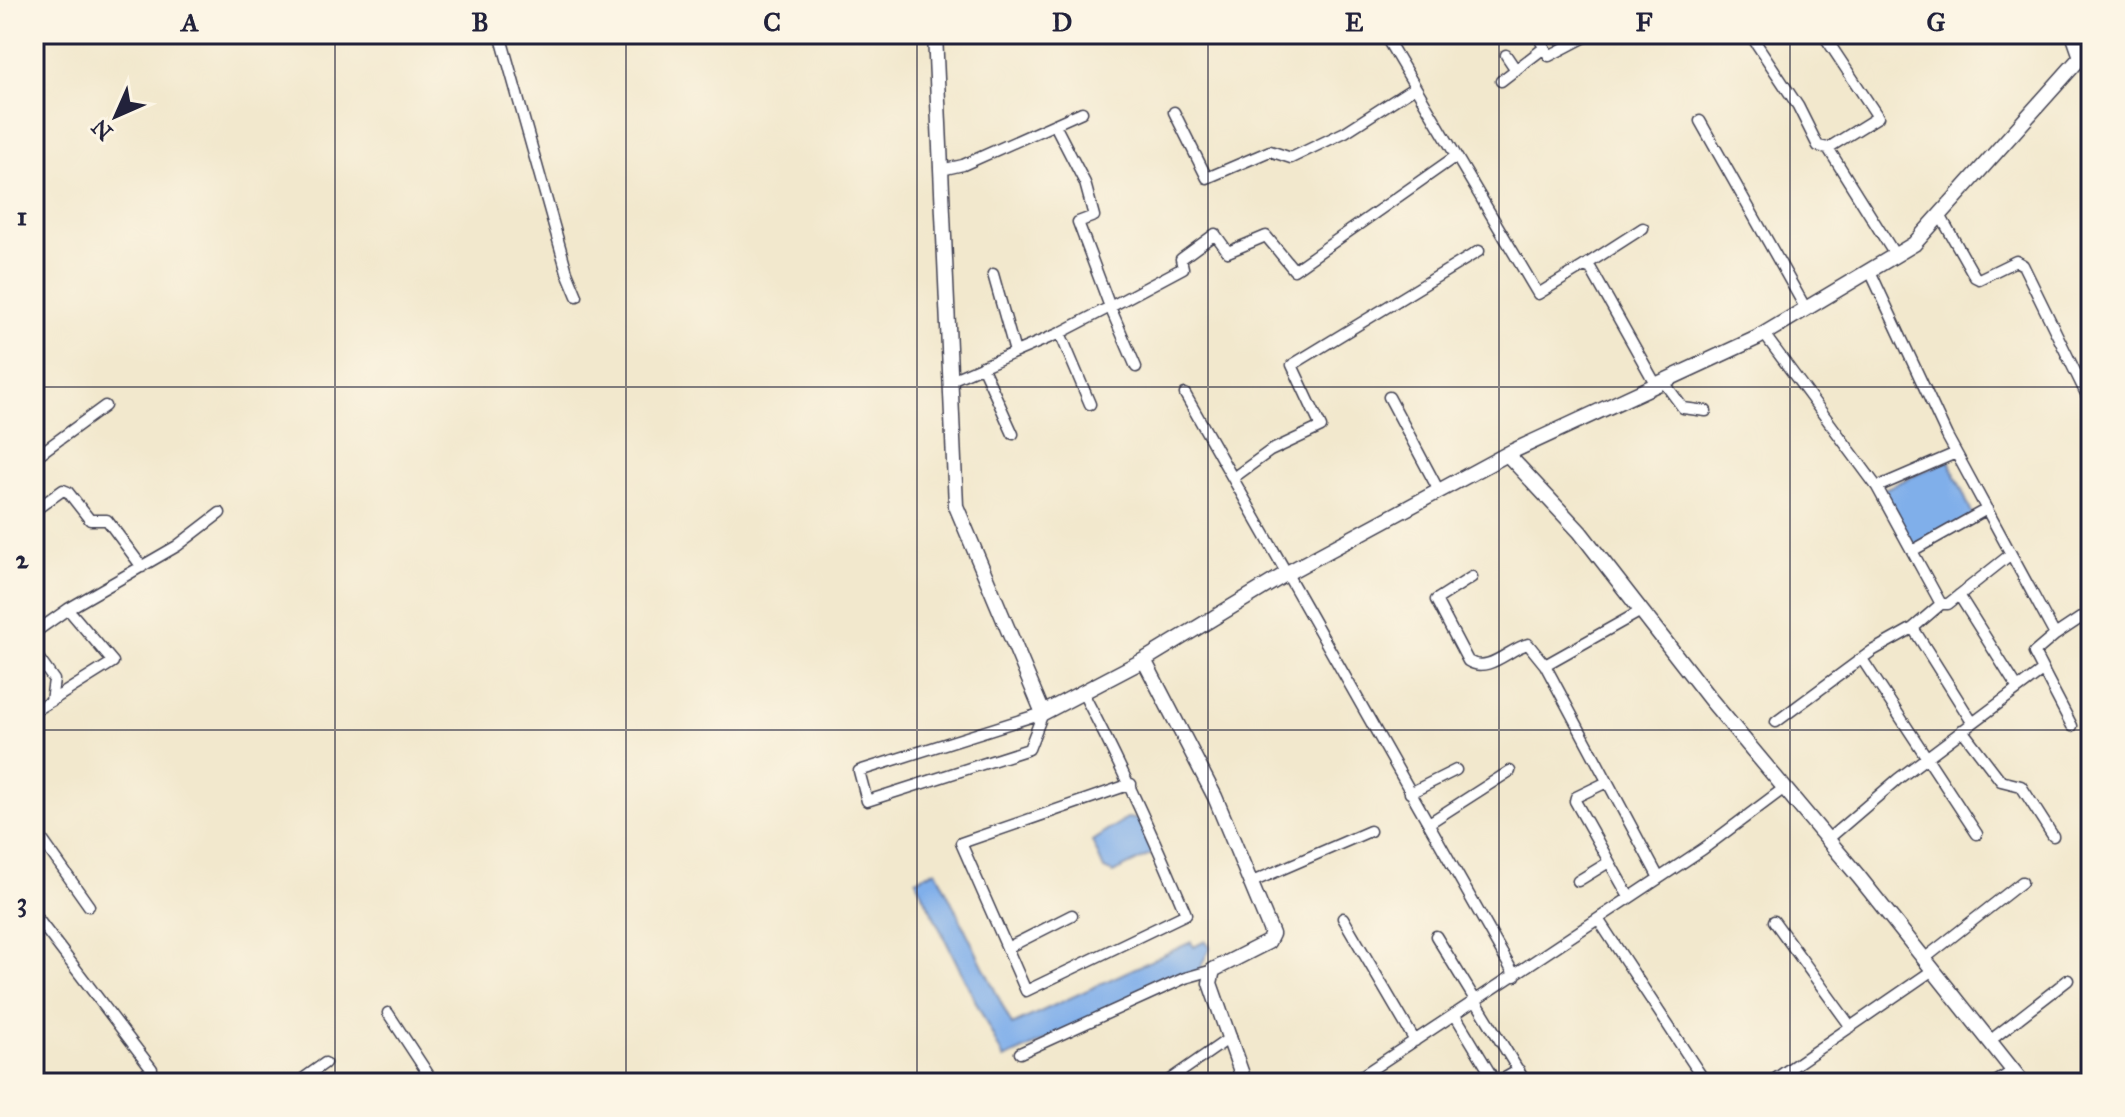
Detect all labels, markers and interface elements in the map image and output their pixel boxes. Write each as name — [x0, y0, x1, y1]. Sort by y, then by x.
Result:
text: A — [179, 6, 199, 38]
text: B — [471, 6, 489, 38]
text: C — [763, 6, 781, 38]
text: D — [1052, 6, 1072, 38]
text: E — [1345, 6, 1364, 38]
text: F — [1636, 6, 1653, 38]
text: G — [1926, 6, 1946, 38]
north arrow — [76, 76, 156, 156]
text: N — [86, 113, 118, 146]
text: 1 — [17, 200, 27, 232]
text: 2 — [16, 543, 30, 575]
text: 3 — [17, 886, 27, 918]

